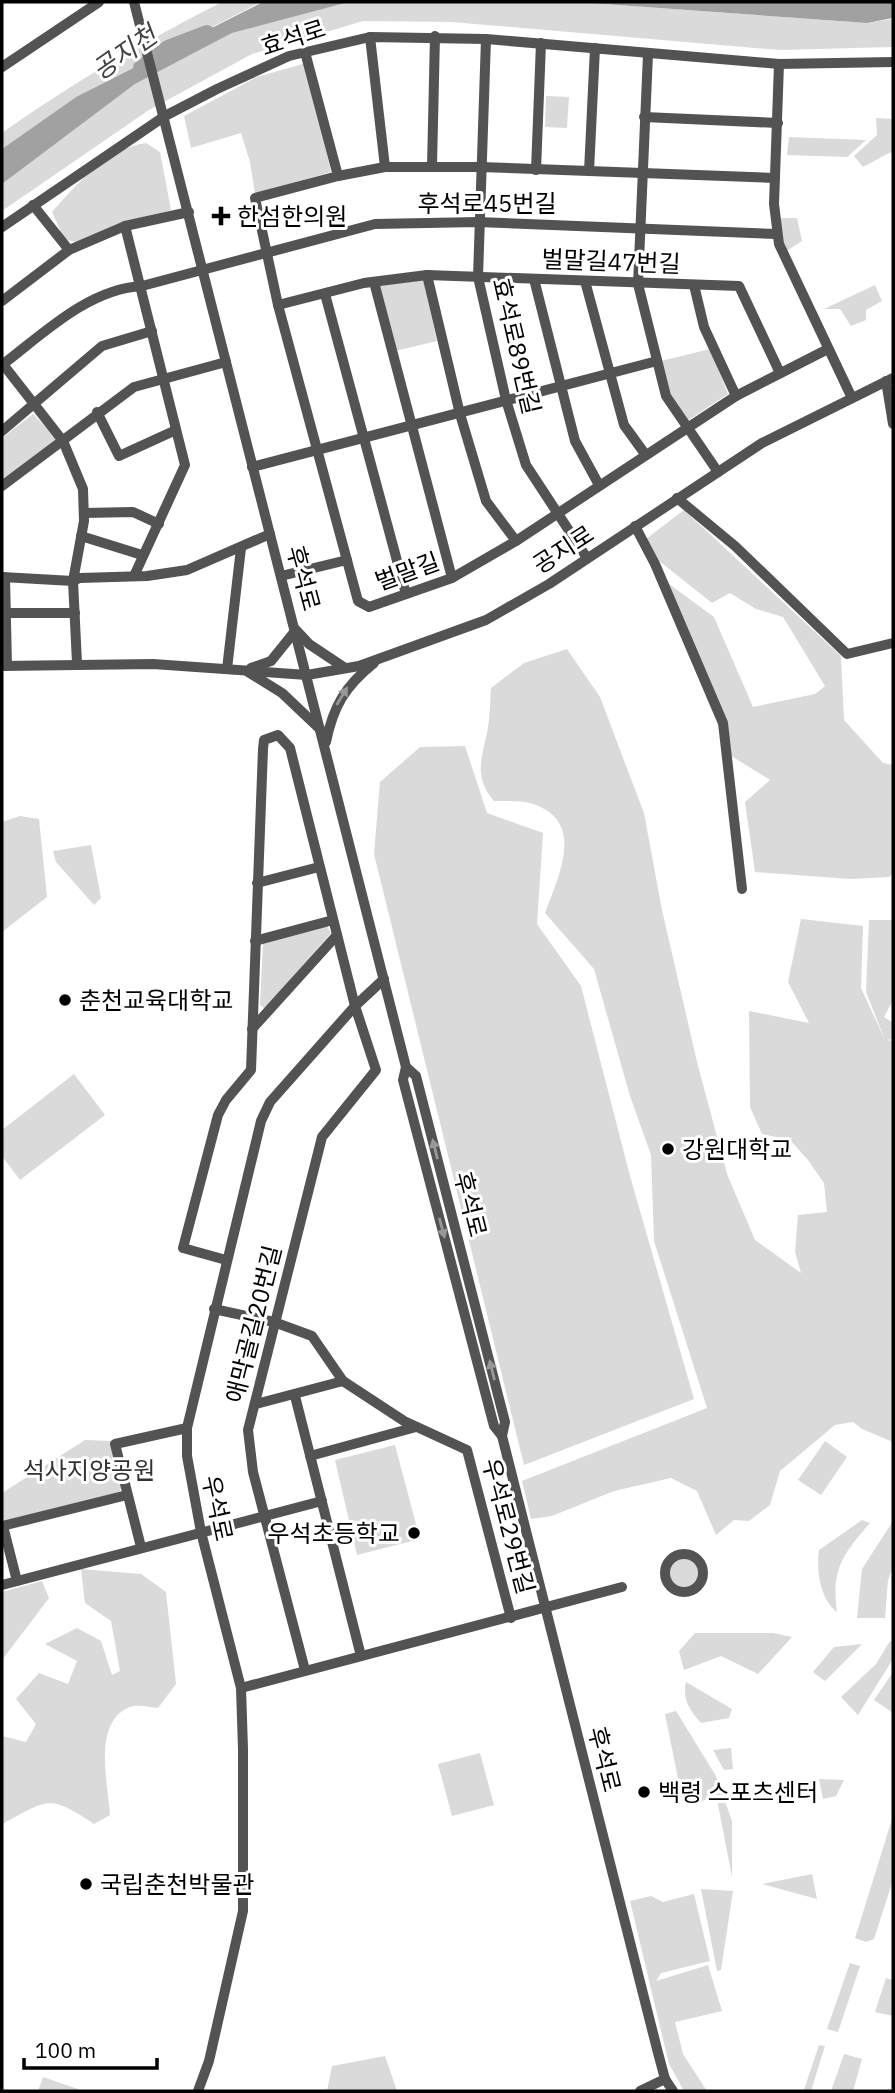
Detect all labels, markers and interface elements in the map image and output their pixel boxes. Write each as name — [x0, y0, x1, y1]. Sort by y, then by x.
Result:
street label: 효석로 — [257, 12, 329, 62]
water label: 공지천 — [85, 16, 166, 87]
street label: 후석로45번길 — [417, 187, 557, 219]
place label: 한섬한의원 — [237, 200, 347, 232]
marker: 한섬한의원 — [211, 206, 231, 226]
street label: 벌말길47번길 — [541, 243, 681, 279]
street label: 효석로89번길 — [486, 275, 548, 417]
street label: 공지로 — [527, 518, 599, 580]
street label: 후석로 — [280, 542, 328, 614]
street label: 벌말길 — [370, 545, 444, 597]
one-way arrow — [336, 686, 348, 705]
place label: 춘천교육대학교 — [79, 984, 234, 1016]
marker: 춘천교육대학교 — [57, 992, 73, 1008]
place label: 강원대학교 — [682, 1133, 792, 1165]
one-way arrow — [429, 1138, 440, 1160]
marker: 강원대학교 — [660, 1141, 676, 1157]
street label: 후석로 — [447, 1168, 495, 1240]
one-way arrow — [437, 1217, 448, 1239]
street label: 애막골길20번길 — [218, 1242, 288, 1406]
one-way arrow — [486, 1359, 497, 1381]
park label: 석사지양공원 — [23, 1454, 155, 1486]
street label: 우석로29번길 — [476, 1455, 542, 1597]
street label: 우석로 — [195, 1472, 241, 1544]
place label: 우석초등학교 — [268, 1517, 400, 1549]
marker: 우석초등학교 — [406, 1525, 422, 1541]
street label: 후석로 — [581, 1723, 629, 1795]
place label: 백령 스포츠센터 — [658, 1776, 818, 1808]
marker: 백령 스포츠센터 — [636, 1784, 652, 1800]
place label: 국립춘천박물관 — [100, 1868, 255, 1900]
marker: 국립춘천박물관 — [78, 1876, 94, 1892]
scale bar — [24, 2026, 158, 2070]
text: 100 m — [35, 2036, 96, 2064]

